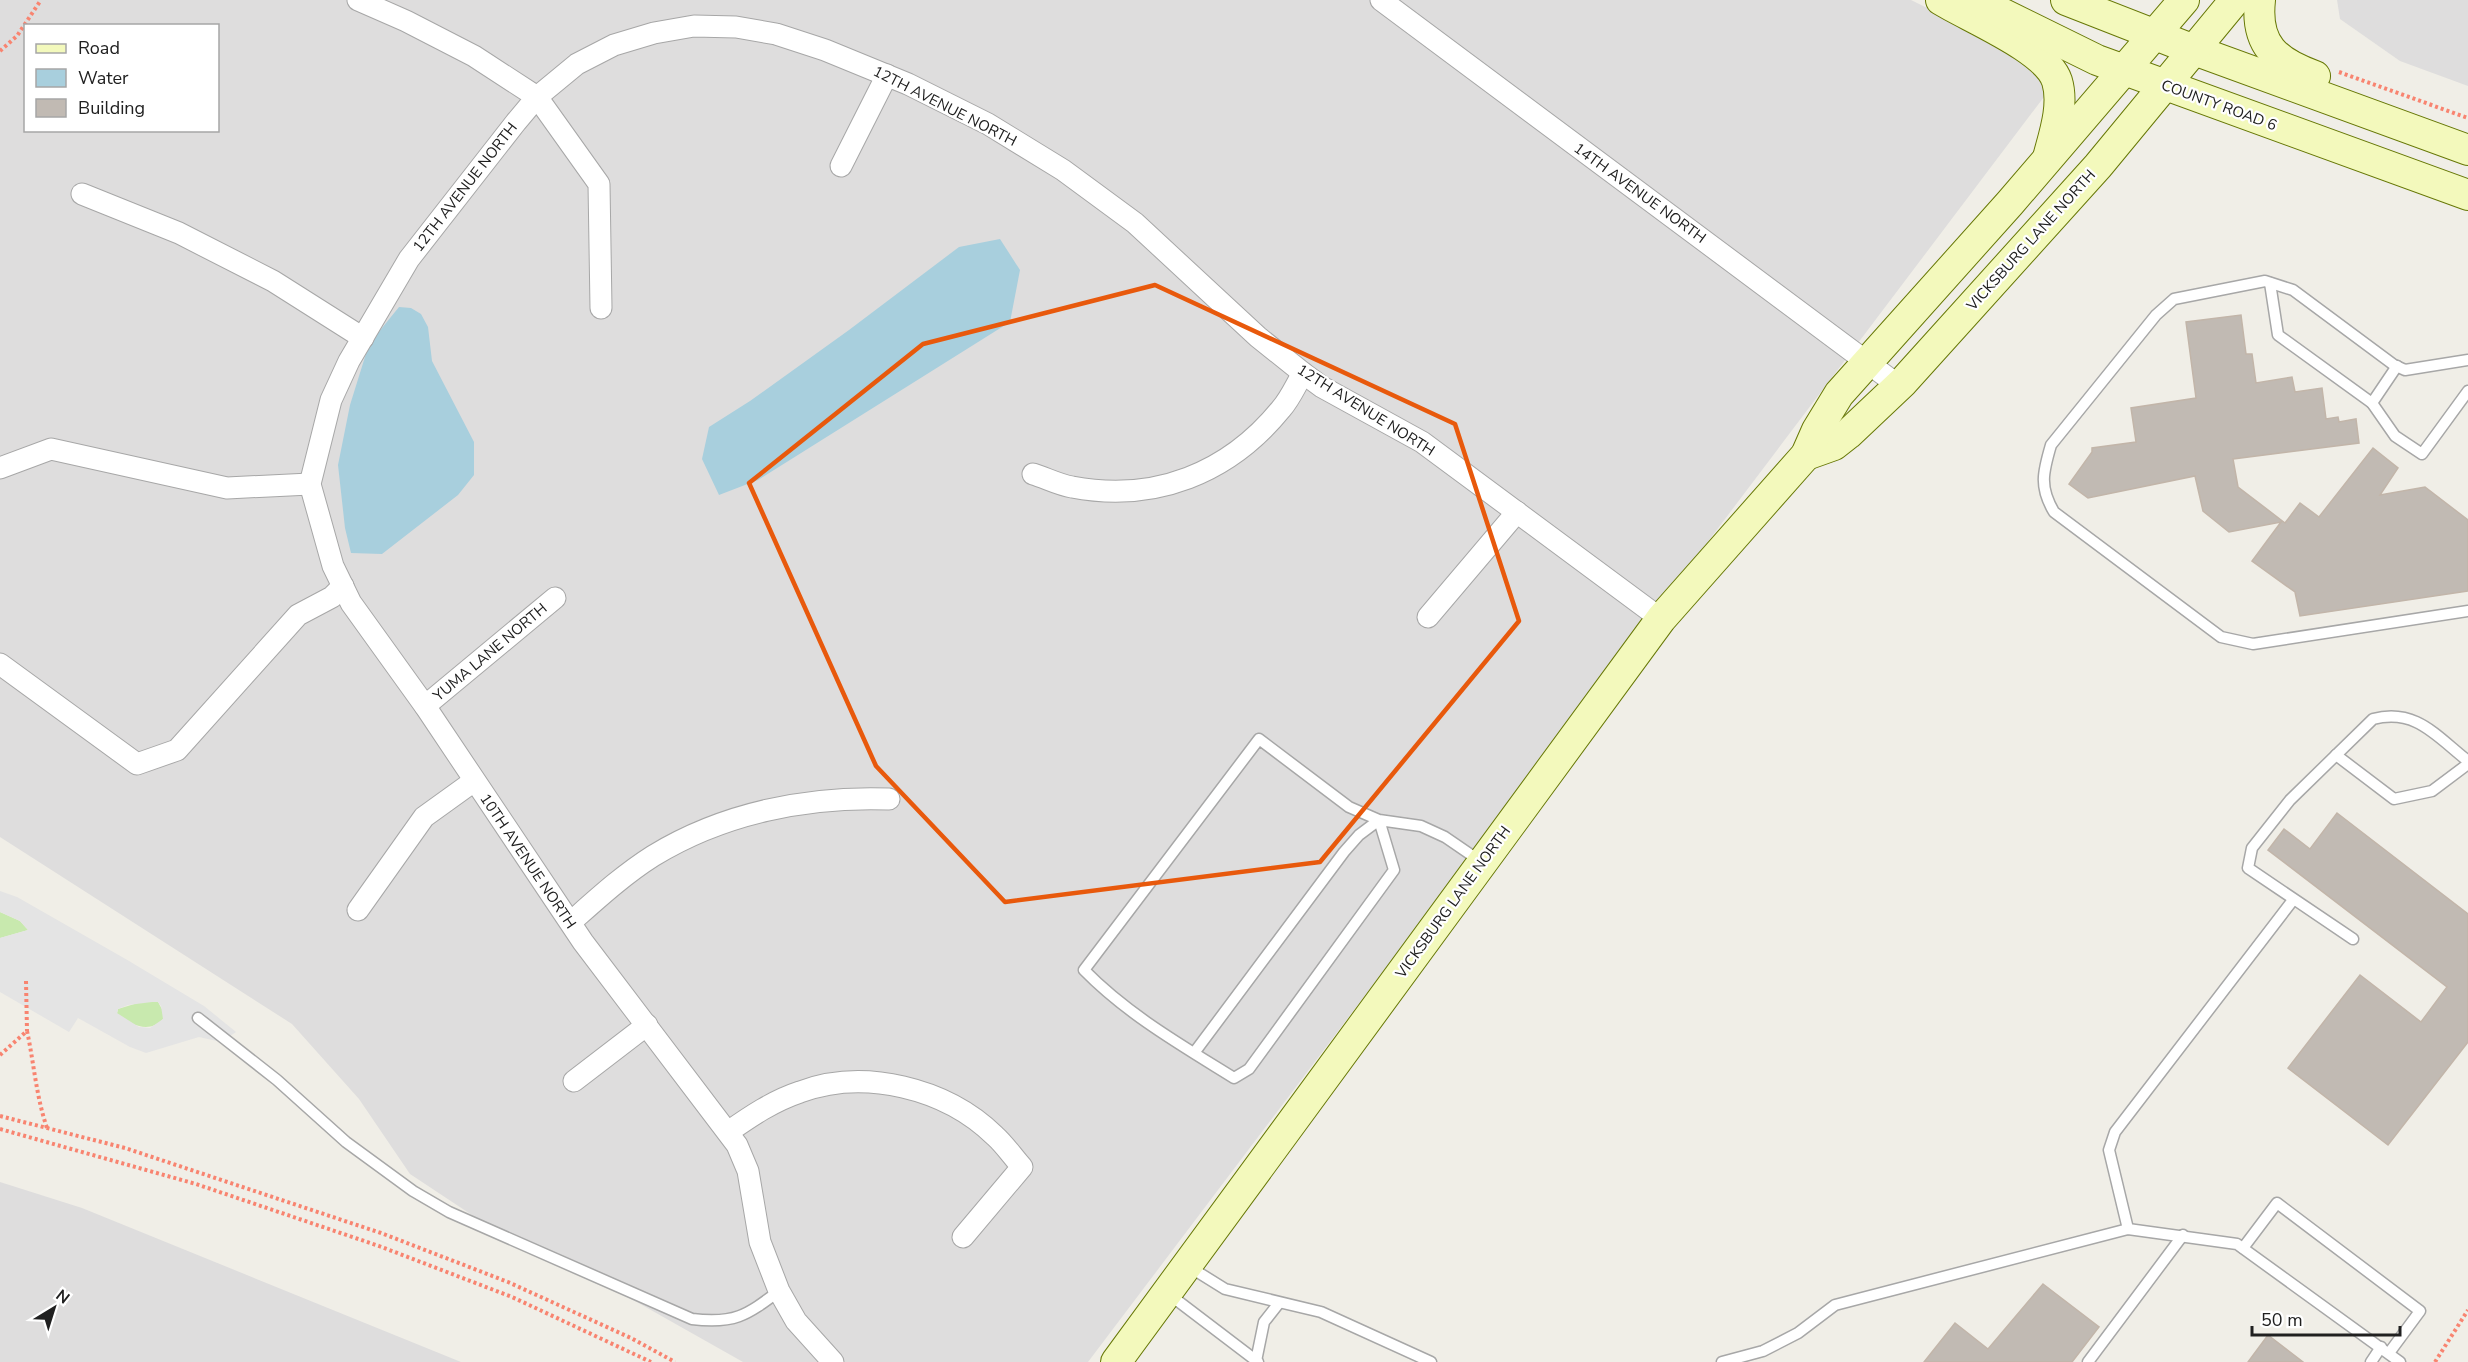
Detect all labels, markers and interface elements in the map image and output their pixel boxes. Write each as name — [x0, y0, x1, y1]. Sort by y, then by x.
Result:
legend — [24, 24, 219, 132]
text: Road — [78, 36, 120, 60]
street label: 12TH AVENUE NORTH — [870, 61, 1020, 151]
text: Water — [78, 66, 129, 90]
street label: COUNTY ROAD 6 — [2159, 75, 2279, 135]
text: Building — [78, 96, 145, 120]
street label: 12TH AVENUE NORTH — [408, 118, 522, 256]
street label: 14TH AVENUE NORTH — [1570, 138, 1710, 248]
street label: VICKSBURG LANE NORTH — [1962, 165, 2100, 316]
street label: 12TH AVENUE NORTH — [1293, 359, 1439, 461]
street label: YUMA LANE NORTH — [428, 598, 551, 706]
street label: 10TH AVENUE NORTH — [475, 790, 581, 932]
street label: VICKSBURG LANE NORTH — [1390, 822, 1515, 983]
north arrow — [24, 1278, 84, 1338]
text: N — [51, 1285, 74, 1309]
scale bar — [2252, 1299, 2400, 1337]
text: 50 m — [2261, 1308, 2303, 1332]

